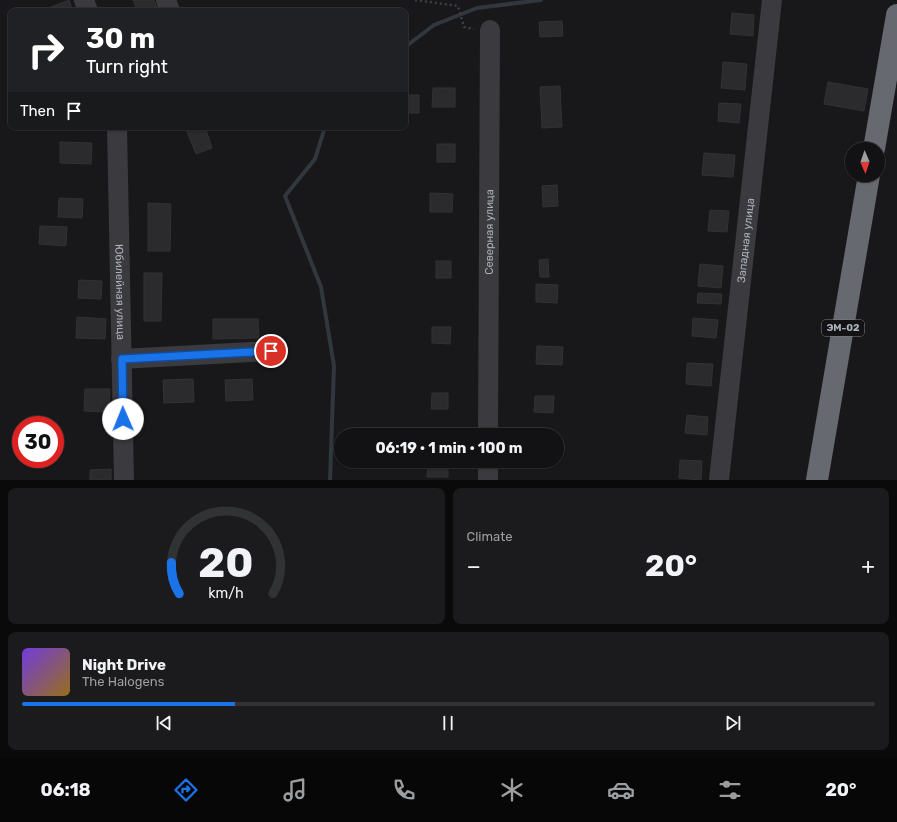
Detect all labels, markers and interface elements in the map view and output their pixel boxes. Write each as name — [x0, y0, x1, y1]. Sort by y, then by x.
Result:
text: 30 m — [86, 22, 155, 55]
icon: right — [20, 24, 72, 76]
text: Turn right — [86, 56, 168, 78]
icon: arrive — [63, 100, 85, 122]
text: Then — [20, 102, 55, 120]
north arrow — [845, 142, 885, 182]
map controls — [845, 142, 885, 182]
street label: Северная улица — [482, 189, 496, 275]
street label: Западная улица — [734, 197, 757, 284]
street label: Юбилейная улица — [113, 244, 128, 340]
road number: ЭМ-02 — [822, 320, 864, 336]
pin — [254, 334, 288, 368]
icon: arrive — [260, 340, 282, 362]
position arrow — [102, 398, 144, 440]
speed limit sign: 30 — [12, 416, 64, 468]
text: 06:19 · 1 min · 100 m — [375, 439, 523, 457]
text: Climate — [467, 529, 513, 544]
text: 20 — [199, 538, 254, 587]
text: 20° — [645, 548, 697, 584]
text: − — [467, 553, 481, 580]
text: + — [861, 553, 875, 580]
text: km/h — [208, 585, 244, 602]
text: Night Drive — [82, 656, 166, 674]
text: The Halogens — [82, 674, 164, 689]
icon: previous — [153, 712, 175, 734]
icon: pause — [437, 712, 459, 734]
icon: next — [722, 712, 744, 734]
icon: directions — [172, 776, 200, 804]
icon: music — [281, 776, 309, 804]
icon: phone — [390, 776, 418, 804]
icon: climate — [498, 776, 526, 804]
icon: car — [607, 776, 635, 804]
icon: filters — [716, 776, 744, 804]
text: 06:18 — [40, 779, 91, 801]
text: 20° — [825, 779, 857, 801]

